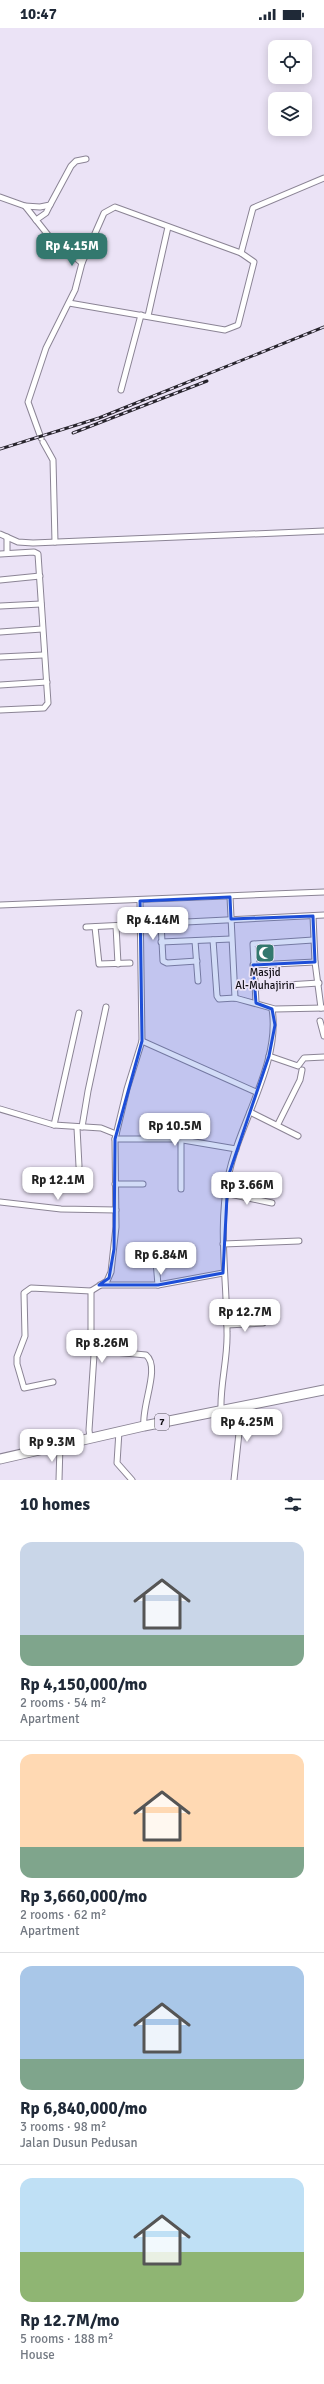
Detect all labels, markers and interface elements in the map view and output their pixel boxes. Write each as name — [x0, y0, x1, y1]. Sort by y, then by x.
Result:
text: 10:47 — [20, 5, 57, 23]
map controls — [268, 40, 312, 136]
button: locate — [268, 40, 312, 84]
button: layers — [268, 92, 312, 136]
pin: Rp 4.15M — [31, 233, 113, 267]
text: Rp 4.15M — [45, 238, 99, 254]
pin: Rp 4.14M — [112, 907, 194, 941]
text: Rp 4.14M — [126, 912, 180, 928]
mosque icon: Masjid Al-Muhajirin — [254, 942, 276, 964]
place label: Masjid Al-Muhajirin — [235, 966, 295, 992]
pin: Rp 10.5M — [134, 1113, 216, 1147]
text: Rp 10.5M — [148, 1118, 202, 1134]
pin: Rp 12.1M — [17, 1167, 99, 1201]
text: Rp 12.1M — [31, 1172, 85, 1188]
pin: Rp 3.66M — [206, 1172, 288, 1206]
text: Rp 3.66M — [220, 1177, 274, 1193]
pin: Rp 6.84M — [120, 1242, 202, 1276]
text: Rp 6.84M — [134, 1247, 188, 1263]
pin: Rp 12.7M — [204, 1299, 286, 1333]
text: Rp 12.7M — [218, 1304, 272, 1320]
pin: Rp 8.26M — [61, 1330, 143, 1364]
text: Rp 8.26M — [75, 1335, 129, 1351]
pin: Rp 4.25M — [206, 1409, 288, 1443]
road number: 7 — [155, 1414, 169, 1430]
text: Rp 4.25M — [220, 1414, 274, 1430]
pin: Rp 9.3M — [15, 1429, 89, 1463]
text: Rp 9.3M — [29, 1434, 75, 1450]
icon: filters — [282, 1493, 304, 1515]
text: 10 homes — [20, 1494, 90, 1515]
icon: home — [126, 1568, 198, 1640]
text: Rp 4,150,000/mo — [20, 1674, 147, 1695]
text: 2 rooms · 54 m² — [20, 1695, 106, 1711]
text: Apartment — [20, 1711, 80, 1727]
icon: home — [126, 1780, 198, 1852]
text: Rp 3,660,000/mo — [20, 1886, 147, 1907]
text: 2 rooms · 62 m² — [20, 1907, 106, 1923]
text: Apartment — [20, 1923, 80, 1939]
icon: home — [126, 1992, 198, 2064]
text: Rp 6,840,000/mo — [20, 2098, 147, 2119]
text: 3 rooms · 98 m² — [20, 2119, 106, 2135]
text: Jalan Dusun Pedusan — [20, 2135, 138, 2151]
icon: home — [126, 2204, 198, 2276]
text: Rp 12.7M/mo — [20, 2310, 119, 2331]
text: 5 rooms · 188 m² — [20, 2331, 113, 2347]
text: House — [20, 2347, 55, 2363]

